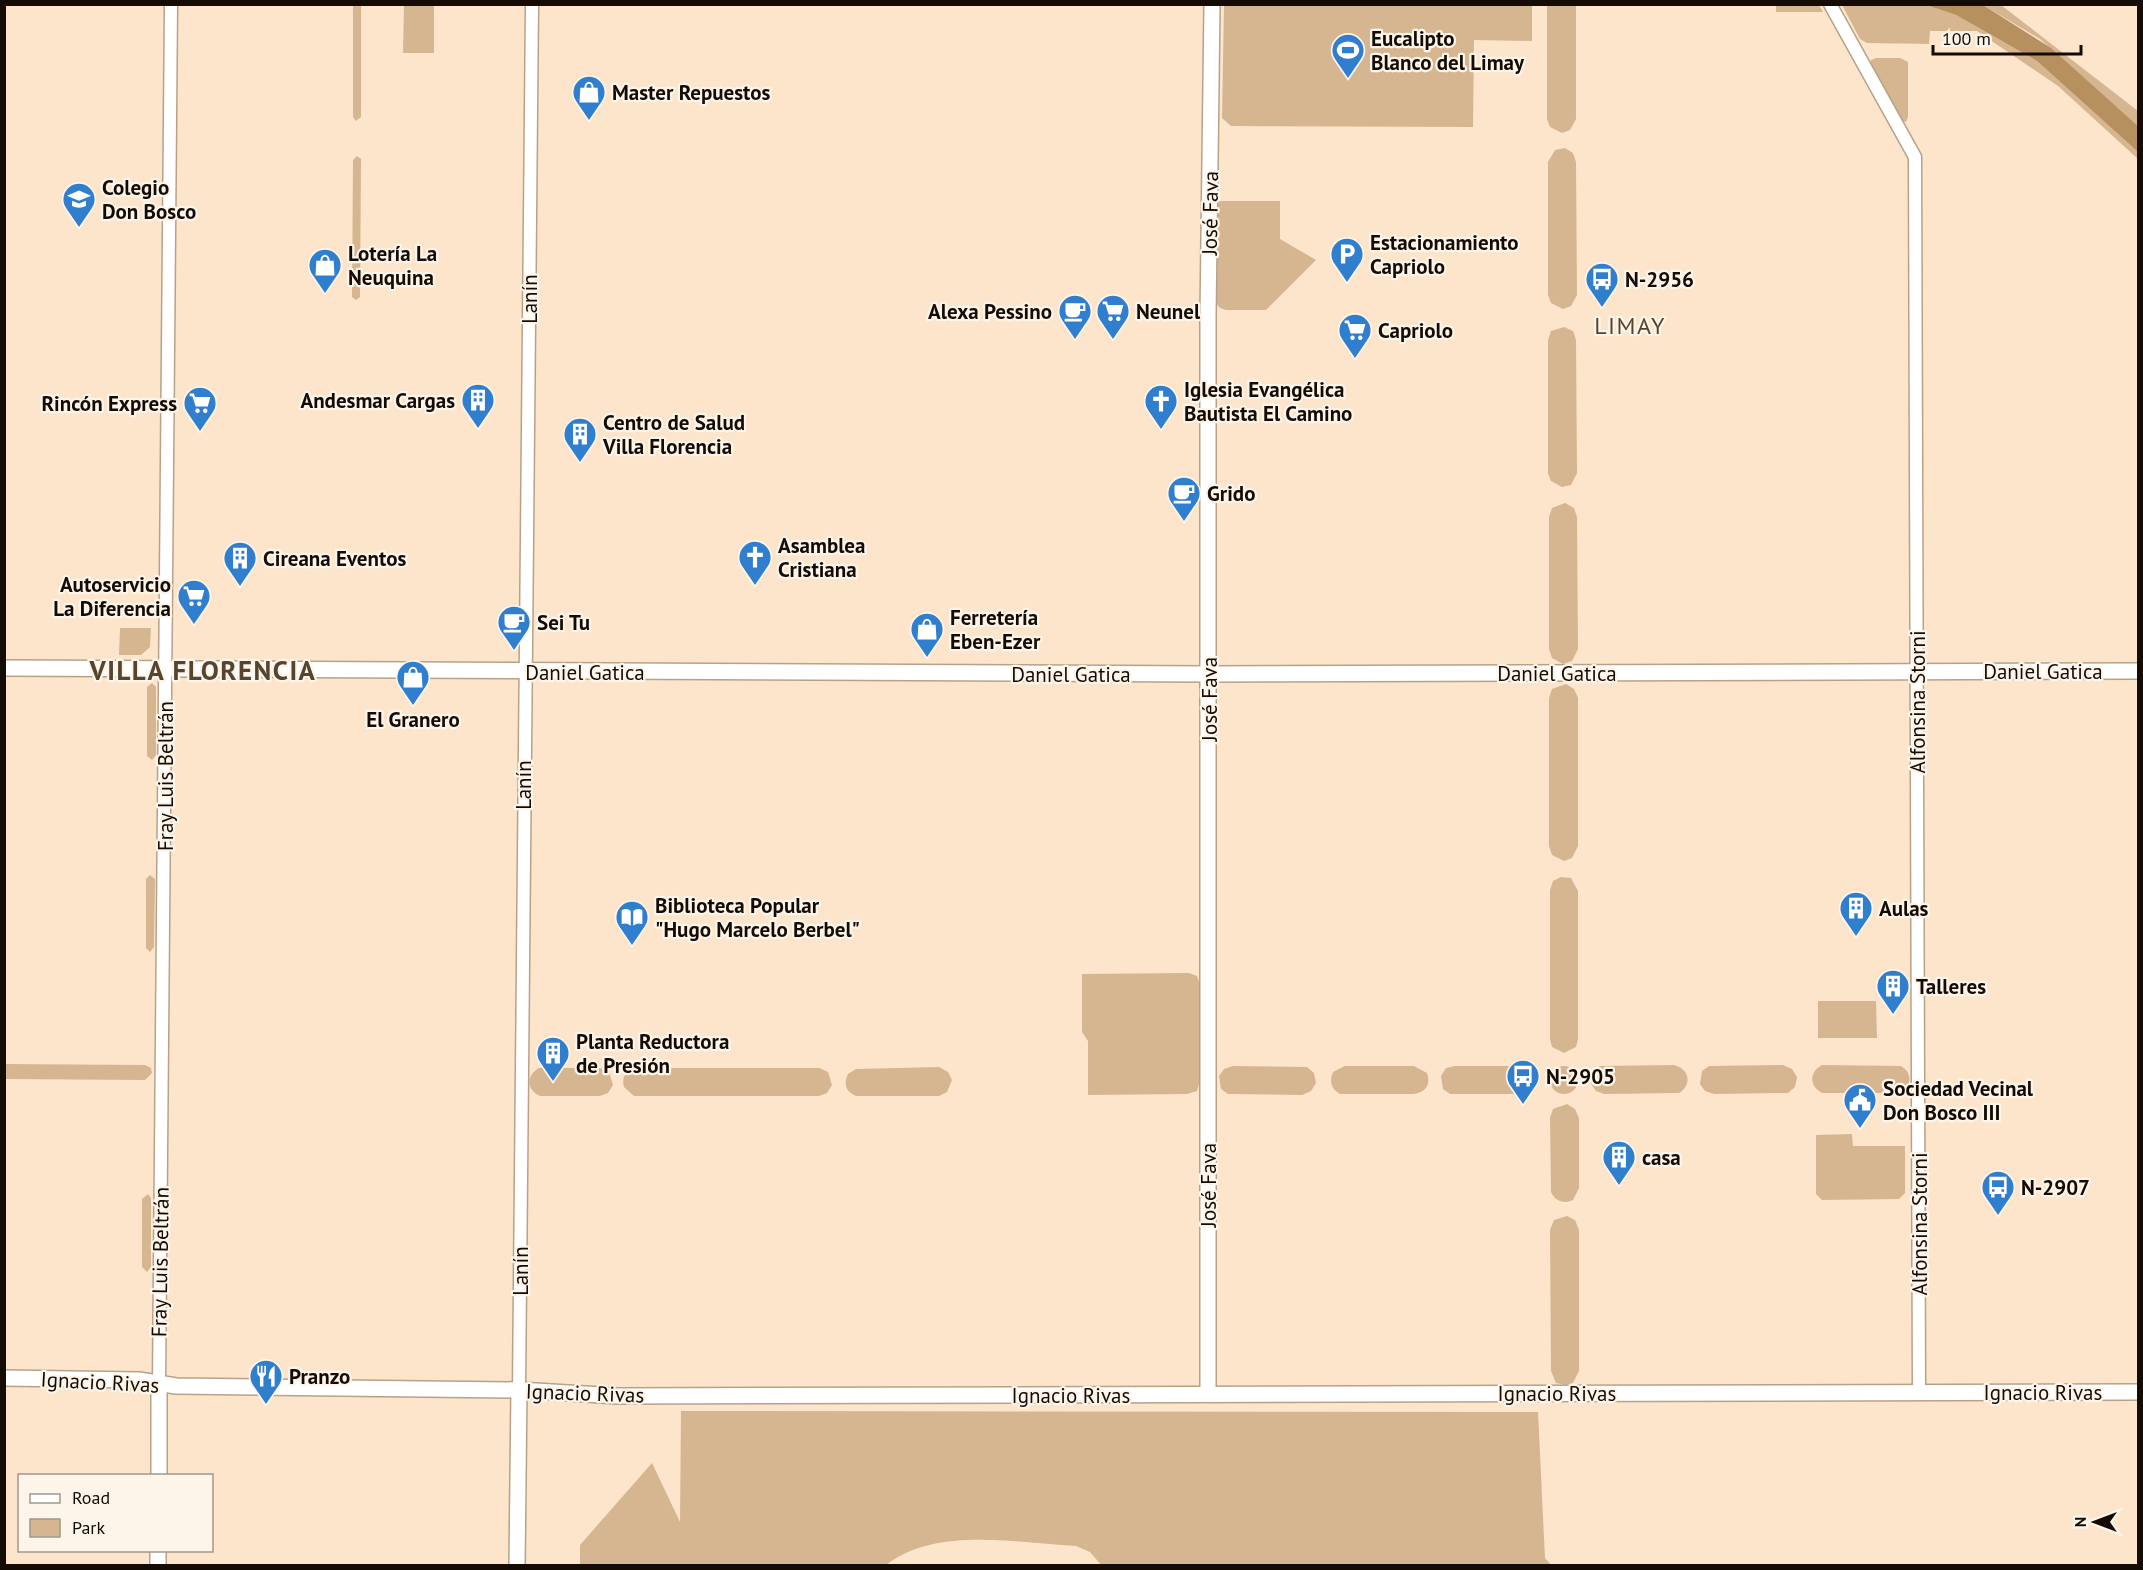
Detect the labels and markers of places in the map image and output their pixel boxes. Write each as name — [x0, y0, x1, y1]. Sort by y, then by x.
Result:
place label: Eucalipto Blanco del Limay — [1371, 25, 1525, 76]
sports icon: Eucalipto Blanco del Limay — [1330, 32, 1366, 79]
shop icon: Master Repuestos — [571, 74, 607, 121]
place label: Master Repuestos — [612, 79, 771, 106]
place label: Colegio Don Bosco — [102, 174, 196, 225]
school or university icon: Colegio Don Bosco — [61, 181, 97, 228]
place label: Estacionamiento Capriolo — [1370, 229, 1519, 280]
parking icon: Estacionamiento Capriolo — [1329, 236, 1365, 283]
place label: Lotería La Neuquina — [348, 240, 437, 291]
shop icon: Lotería La Neuquina — [307, 247, 343, 294]
bus stop icon: N-2956 — [1584, 261, 1620, 308]
place label: N-2956 — [1625, 266, 1694, 293]
cafe icon: Alexa Pessino — [1057, 293, 1093, 340]
supermarket icon: Neunel — [1095, 293, 1131, 340]
place label: Alexa Pessino — [928, 298, 1052, 325]
place label: Neunel — [1136, 298, 1201, 325]
supermarket icon: Capriolo — [1337, 312, 1373, 359]
place label: Capriolo — [1378, 317, 1453, 344]
place label: Iglesia Evangélica Bautista El Camino — [1184, 376, 1352, 427]
building icon: Andesmar Cargas — [460, 382, 496, 429]
church icon: Iglesia Evangélica Bautista El Camino — [1143, 383, 1179, 430]
supermarket icon: Rincón Express — [182, 385, 218, 432]
place label: Andesmar Cargas — [300, 387, 455, 414]
place label: Rincón Express — [41, 390, 177, 417]
place label: Centro de Salud Villa Florencia — [602, 409, 745, 460]
building icon: Centro de Salud Villa Florencia — [562, 416, 598, 463]
cafe icon: Grido — [1166, 475, 1202, 522]
place label: Grido — [1207, 480, 1255, 507]
place label: Asamblea Cristiana — [778, 532, 865, 583]
church icon: Asamblea Cristiana — [737, 539, 773, 586]
building icon: Cireana Eventos — [222, 540, 258, 587]
place label: Cireana Eventos — [263, 545, 406, 572]
place label: Autoservicio La Diferencia — [53, 571, 171, 622]
supermarket icon: Autoservicio La Diferencia — [176, 578, 212, 625]
cafe icon: Sei Tu — [496, 604, 532, 651]
place label: Ferretería Eben-Ezer — [950, 604, 1041, 655]
place label: Sei Tu — [537, 609, 590, 636]
shop icon: Ferretería Eben-Ezer — [909, 611, 945, 658]
shop icon: El Granero — [395, 659, 431, 706]
place label: El Granero — [366, 706, 460, 733]
building icon: Aulas — [1838, 890, 1874, 937]
place label: Biblioteca Popular "Hugo Marcelo Berbel" — [655, 892, 860, 943]
place label: Aulas — [1879, 895, 1929, 922]
library icon: Biblioteca Popular "Hugo Marcelo Berbel" — [614, 899, 650, 946]
building icon: Talleres — [1875, 968, 1911, 1015]
place label: Talleres — [1916, 973, 1986, 1000]
place label: Planta Reductora de Presión — [576, 1028, 729, 1079]
building icon: Planta Reductora de Presión — [535, 1035, 571, 1082]
bus stop icon: N-2905 — [1505, 1058, 1541, 1105]
place label: N-2905 — [1546, 1063, 1615, 1090]
place label: Sociedad Vecinal Don Bosco III — [1883, 1075, 2034, 1126]
public building icon: Sociedad Vecinal Don Bosco III — [1842, 1082, 1878, 1129]
building icon: casa — [1601, 1139, 1637, 1186]
place label: casa — [1642, 1144, 1681, 1171]
bus stop icon: N-2907 — [1980, 1169, 2016, 1216]
place label: N-2907 — [2021, 1174, 2090, 1201]
restaurant icon: Pranzo — [248, 1358, 284, 1405]
place label: Pranzo — [289, 1363, 350, 1390]

